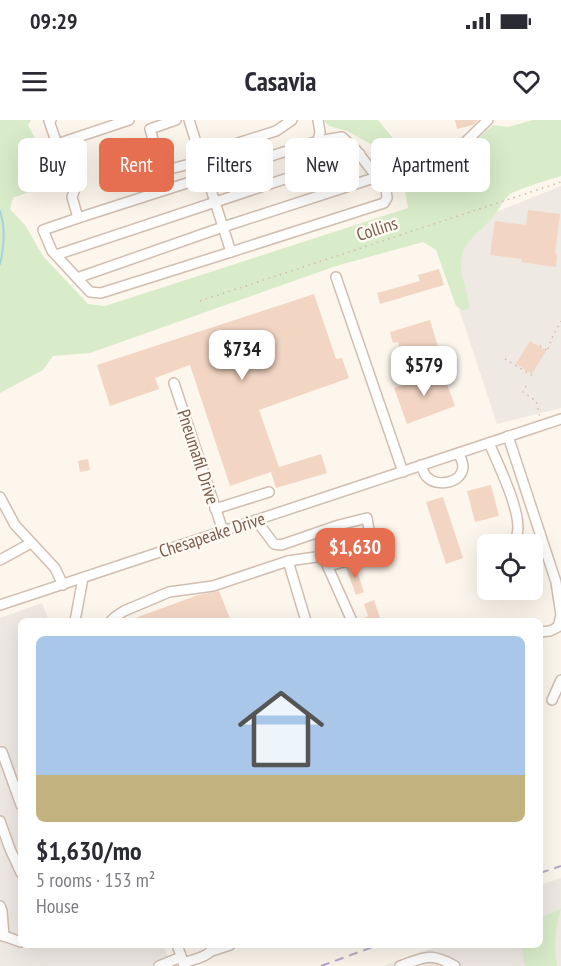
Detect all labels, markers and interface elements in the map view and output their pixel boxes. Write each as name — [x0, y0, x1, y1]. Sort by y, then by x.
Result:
text: 09:29 — [30, 7, 78, 35]
text: Casavia — [245, 64, 316, 98]
icon: menu — [18, 65, 51, 98]
icon: heart — [510, 65, 543, 98]
chip: Buy — [18, 138, 87, 192]
chip: Rent — [99, 138, 174, 192]
chip: Filters — [186, 138, 273, 192]
chip: New — [285, 138, 359, 192]
chip: Apartment — [371, 138, 490, 192]
street label: Collins — [353, 211, 400, 246]
pin: $734 — [206, 330, 278, 381]
text: $734 — [223, 336, 261, 362]
pin: $579 — [388, 346, 460, 397]
text: $579 — [405, 352, 443, 378]
street label: Pneumafil Drive — [172, 407, 225, 507]
street label: Chesapeake Drive — [156, 507, 268, 562]
pin: $1,630 — [306, 528, 404, 579]
text: $1,630 — [329, 534, 381, 560]
map controls — [477, 534, 543, 600]
button: locate — [477, 534, 543, 600]
icon: home — [227, 675, 335, 783]
text: $1,630/mo — [36, 834, 142, 867]
text: 5 rooms · 153 m² — [36, 867, 155, 893]
text: House — [36, 893, 79, 919]

